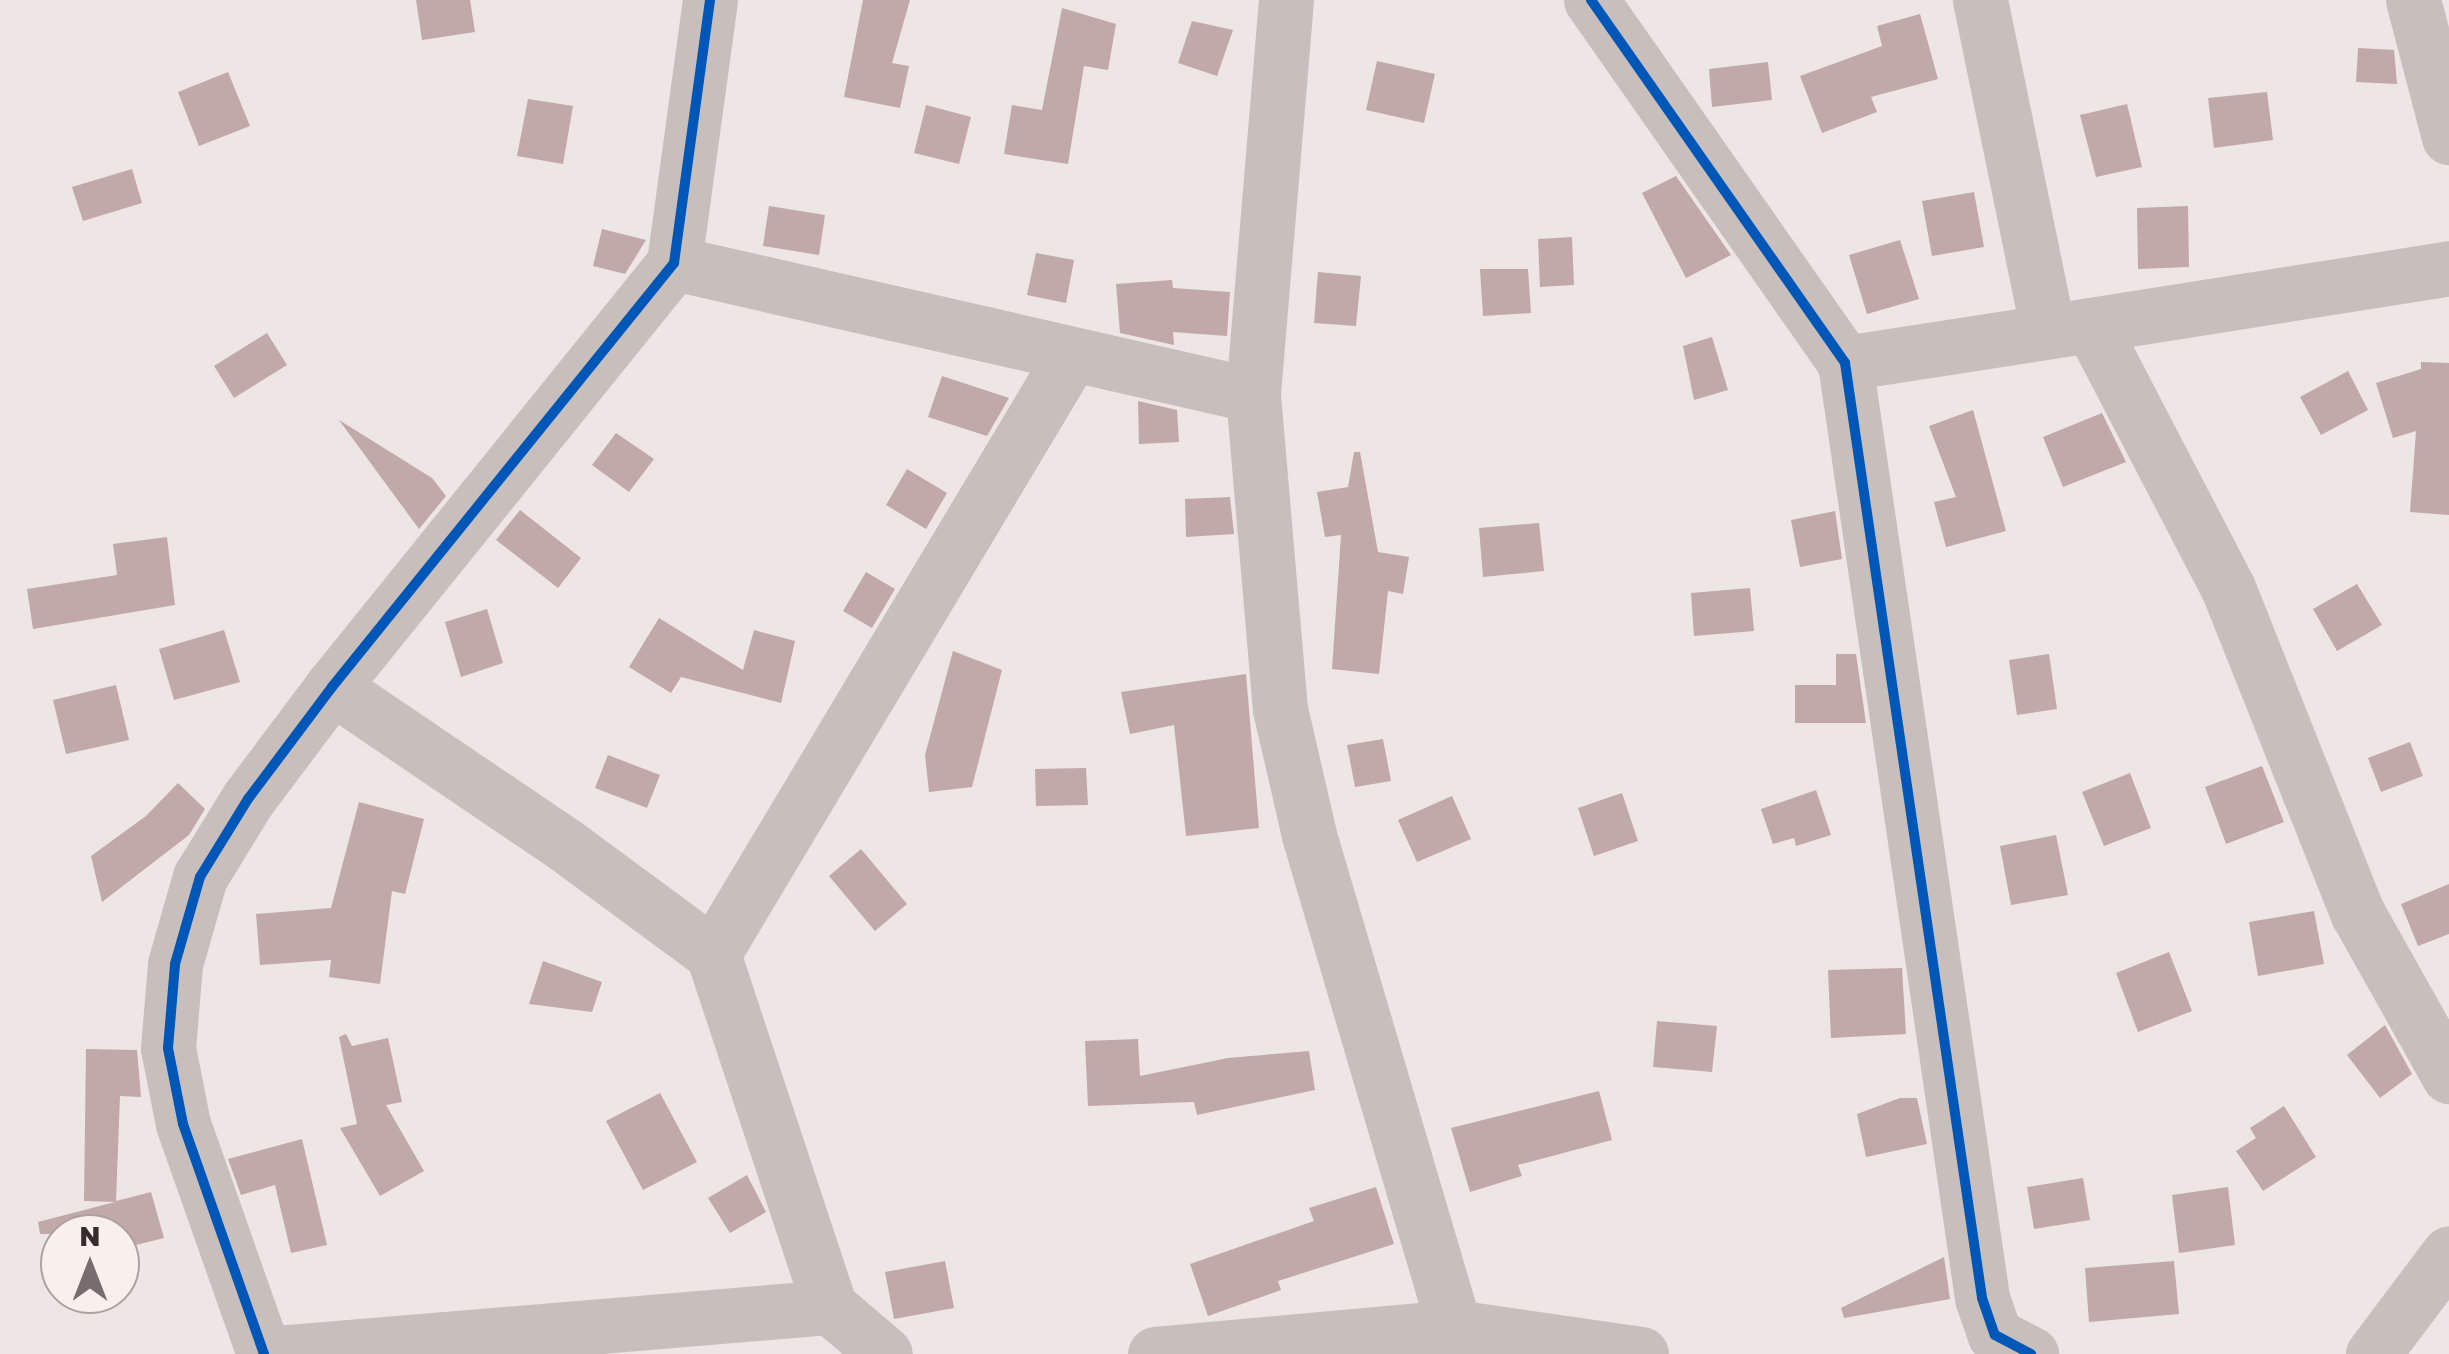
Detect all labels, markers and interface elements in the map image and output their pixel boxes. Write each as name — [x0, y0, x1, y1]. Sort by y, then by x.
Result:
north arrow — [40, 1214, 140, 1314]
text: N — [79, 1219, 101, 1252]

